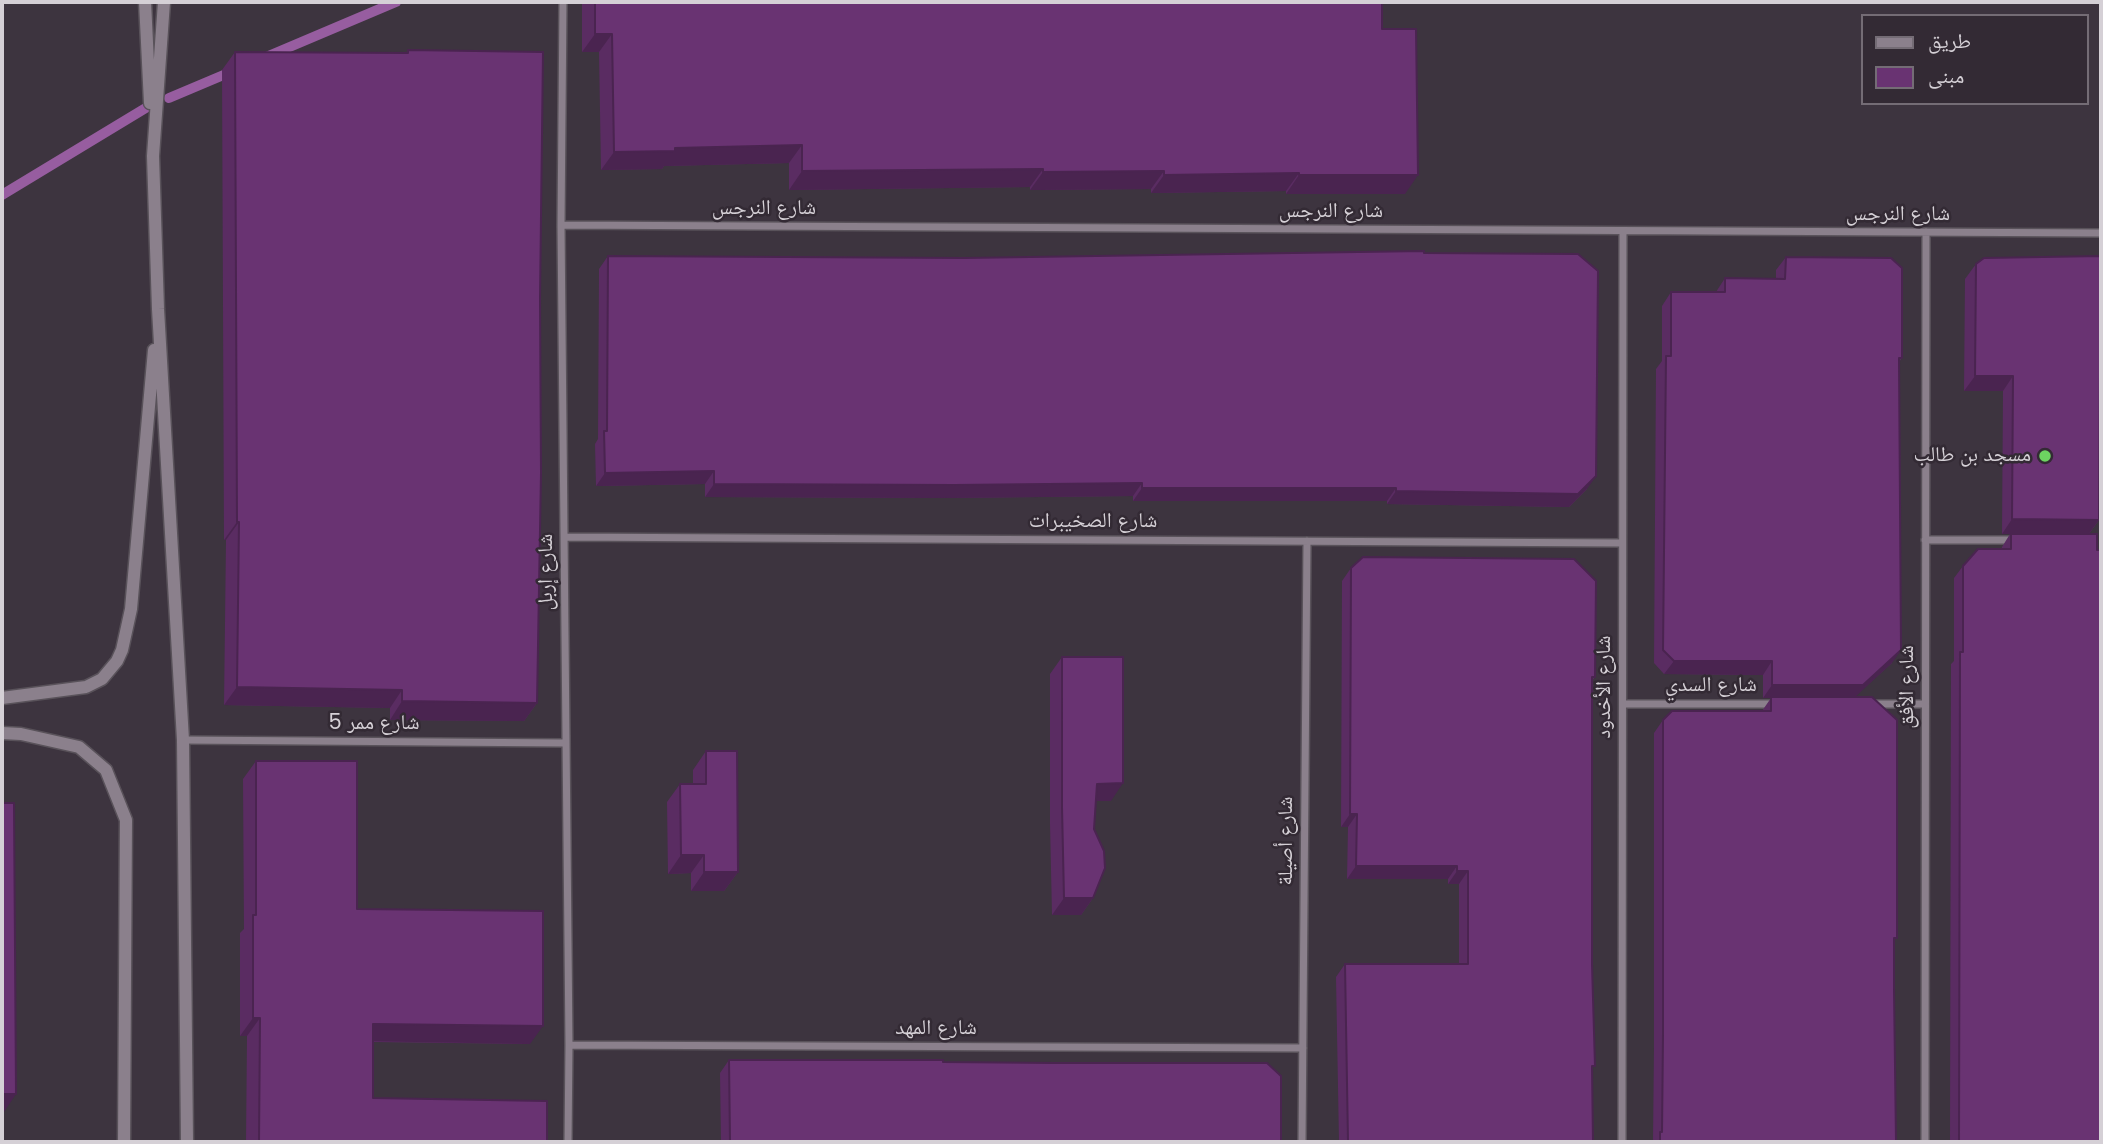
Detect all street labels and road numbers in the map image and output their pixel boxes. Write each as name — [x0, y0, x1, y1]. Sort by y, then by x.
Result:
street label: شارع النرجس — [712, 196, 816, 222]
street label: شارع النرجس — [1279, 199, 1383, 225]
street label: شارع النرجس — [1846, 202, 1950, 228]
street label: شارع الصخيبرات — [1029, 509, 1157, 535]
street label: شارع إربل — [534, 534, 560, 610]
street label: شارع الأخدود — [1592, 635, 1618, 739]
street label: شارع الأفق — [1895, 645, 1921, 729]
street label: شارع السدي — [1665, 673, 1757, 699]
street label: شارع ممر 5 — [328, 711, 420, 737]
street label: شارع أصيلة — [1274, 796, 1300, 886]
street label: شارع المهد — [895, 1016, 977, 1042]

